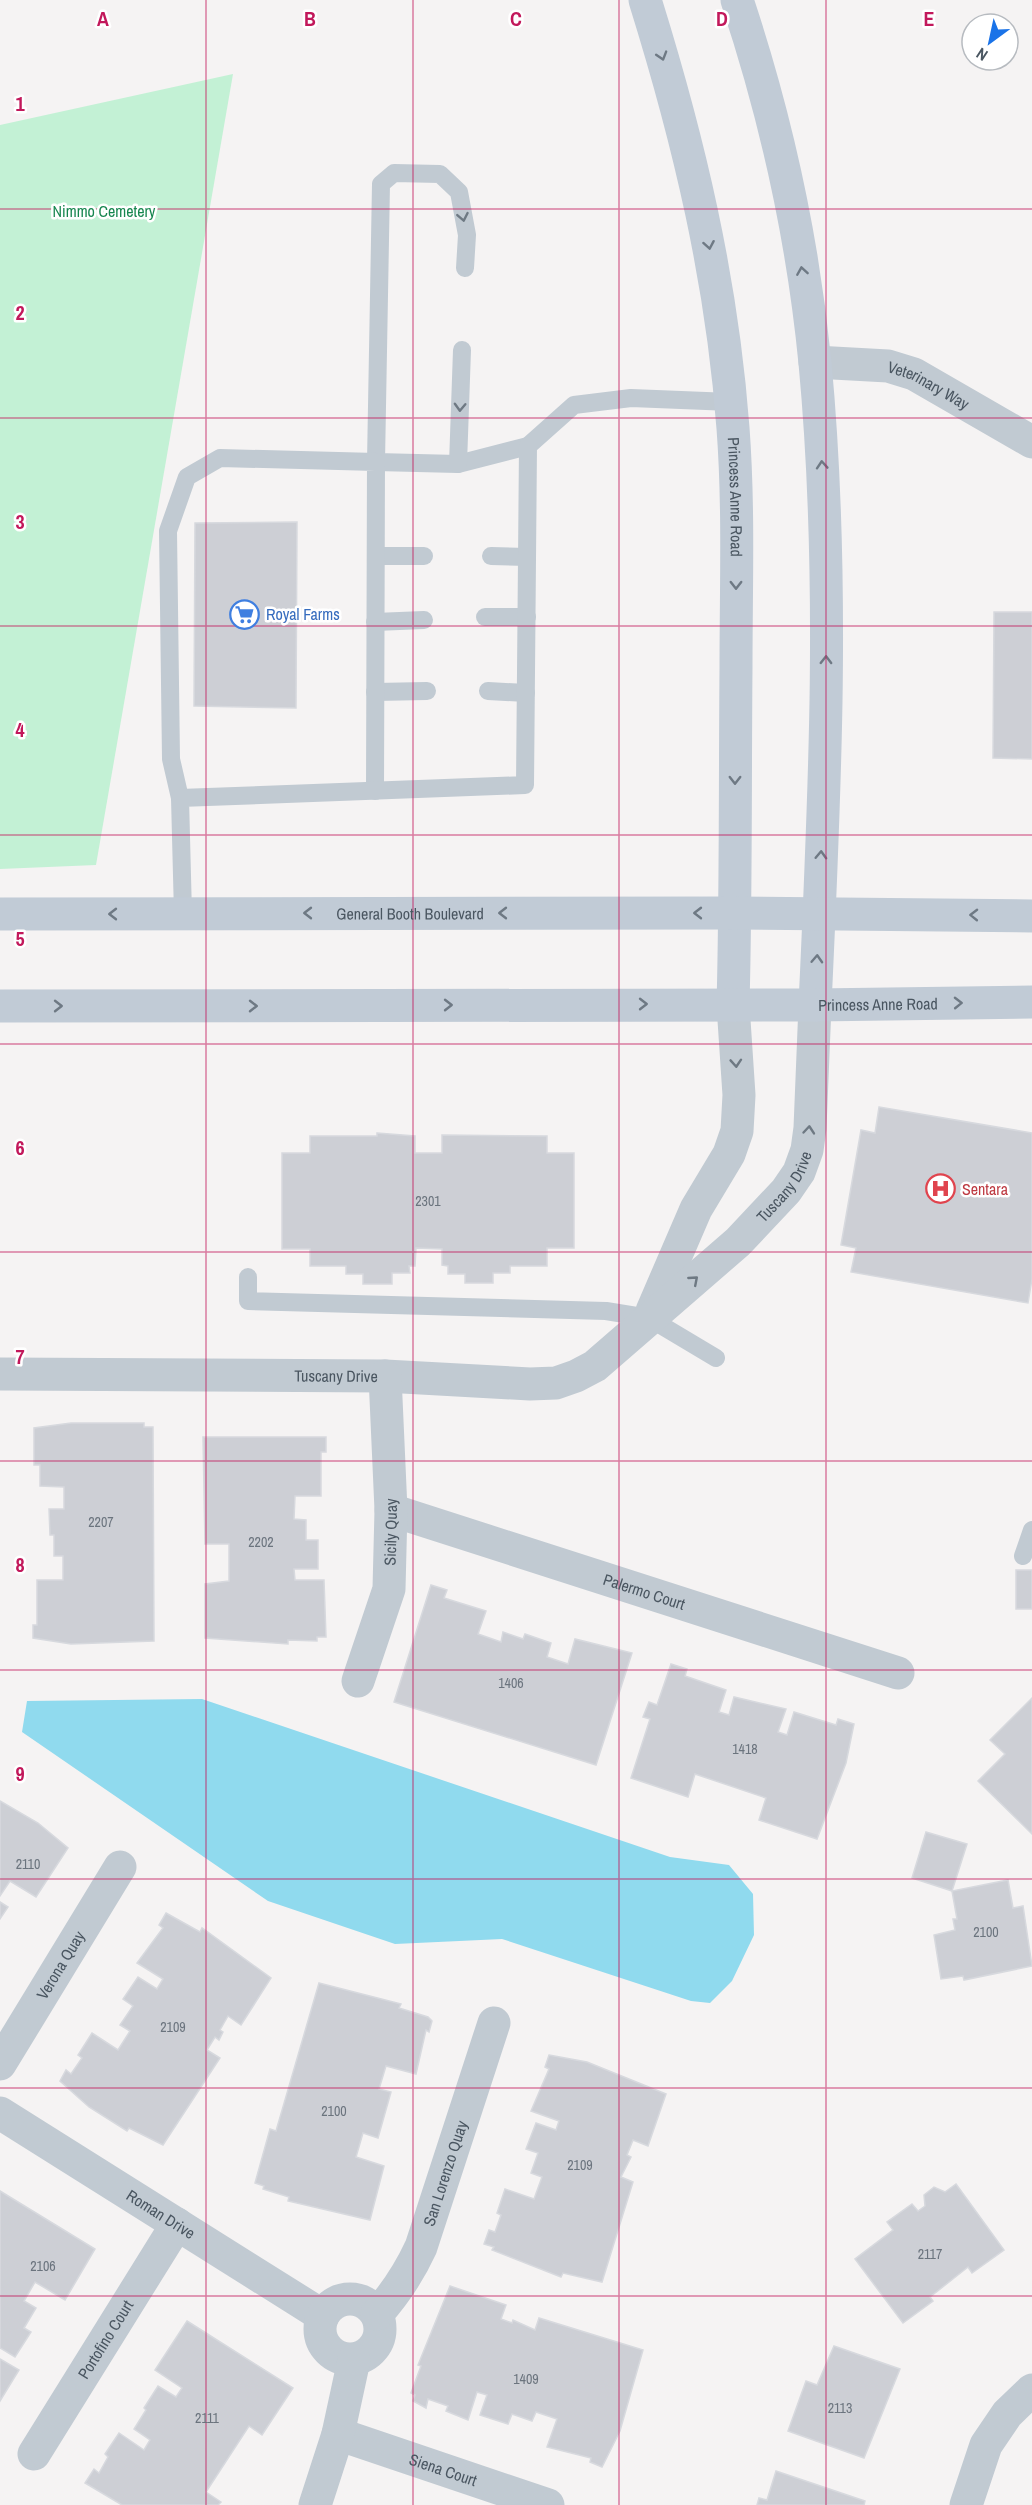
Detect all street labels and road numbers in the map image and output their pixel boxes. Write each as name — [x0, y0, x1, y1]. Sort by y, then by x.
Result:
street label: Veterinary Way — [885, 356, 974, 415]
street label: Princess Anne Road — [723, 437, 748, 557]
street label: General Booth Boulevard — [336, 902, 484, 925]
street label: Princess Anne Road — [818, 992, 938, 1016]
street label: Tuscany Drive — [751, 1148, 817, 1227]
street label: Tuscany Drive — [294, 1365, 378, 1387]
street label: Sicily Quay — [379, 1498, 402, 1566]
street label: Palermo Court — [601, 1568, 688, 1615]
street label: Verona Quay — [31, 1926, 90, 2003]
street label: San Lorenzo Quay — [418, 2117, 473, 2229]
street label: Roman Drive — [122, 2184, 199, 2244]
street label: Portofino Court — [72, 2295, 138, 2383]
street label: Siena Court — [406, 2448, 480, 2491]

